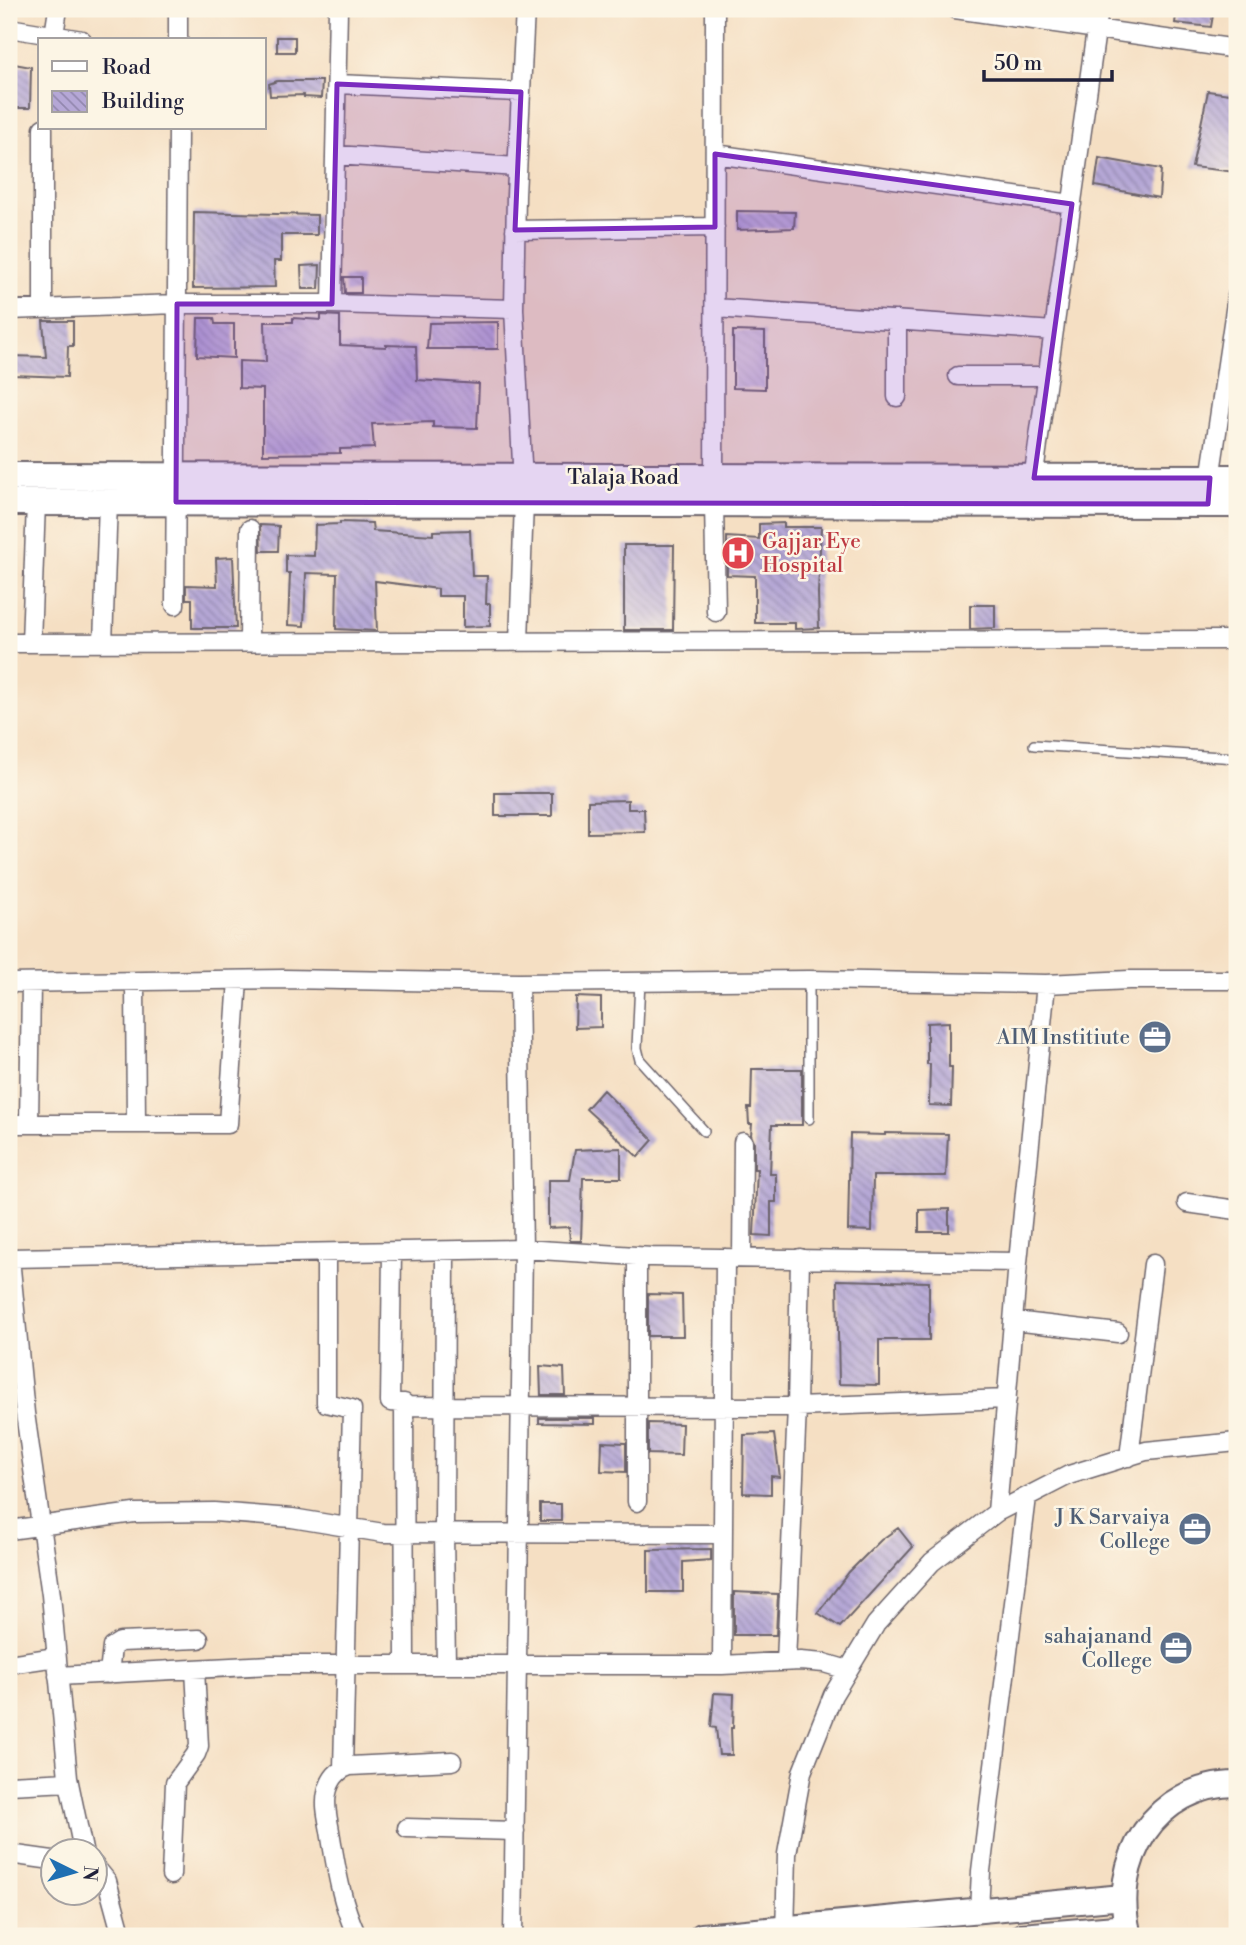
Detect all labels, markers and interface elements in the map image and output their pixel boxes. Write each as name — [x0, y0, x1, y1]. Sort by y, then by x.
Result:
legend — [38, 38, 266, 130]
scale bar — [984, 38, 1111, 82]
text: 50 m — [994, 51, 1042, 77]
text: Road — [102, 55, 151, 81]
text: Building — [101, 89, 184, 115]
street label: Talaja Road — [567, 465, 679, 491]
place label: Gajjar Eye Hospital — [762, 529, 861, 579]
hospital icon: Gajjar Eye Hospital — [719, 534, 757, 572]
office icon: AIM Institiute — [1136, 1018, 1174, 1056]
place label: AIM Institiute — [996, 1025, 1130, 1051]
place label: J K Sarvaiya College — [1054, 1505, 1170, 1555]
office icon: J K Sarvaiya College — [1176, 1510, 1214, 1548]
place label: sahajanand College — [1044, 1624, 1152, 1674]
office icon: sahajanand College — [1157, 1629, 1195, 1667]
north arrow — [38, 1836, 108, 1906]
text: N — [77, 1865, 103, 1882]

